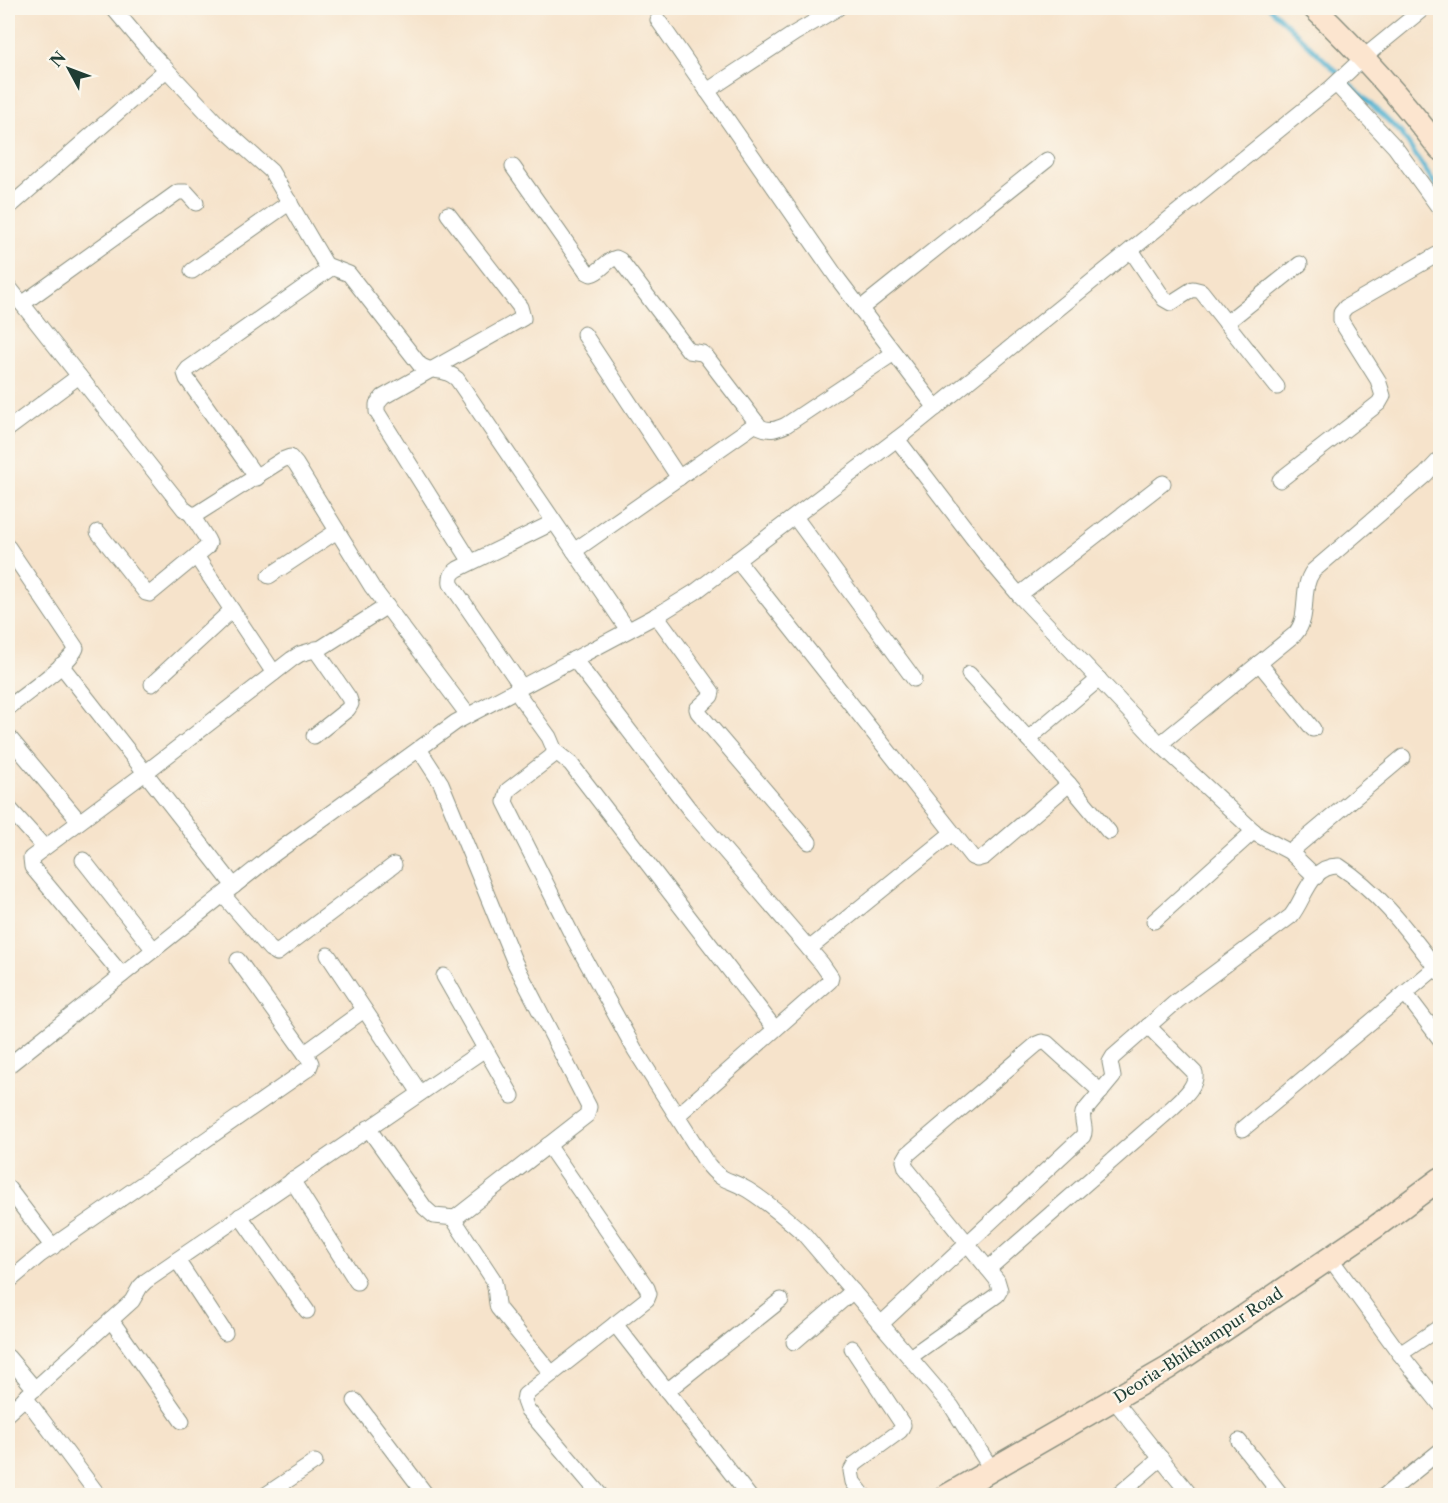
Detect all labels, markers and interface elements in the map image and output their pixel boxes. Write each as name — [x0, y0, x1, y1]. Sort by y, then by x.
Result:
north arrow — [39, 39, 99, 99]
text: N — [46, 47, 70, 71]
street label: Deoria-Bhikhampur Road — [1110, 1283, 1286, 1407]

